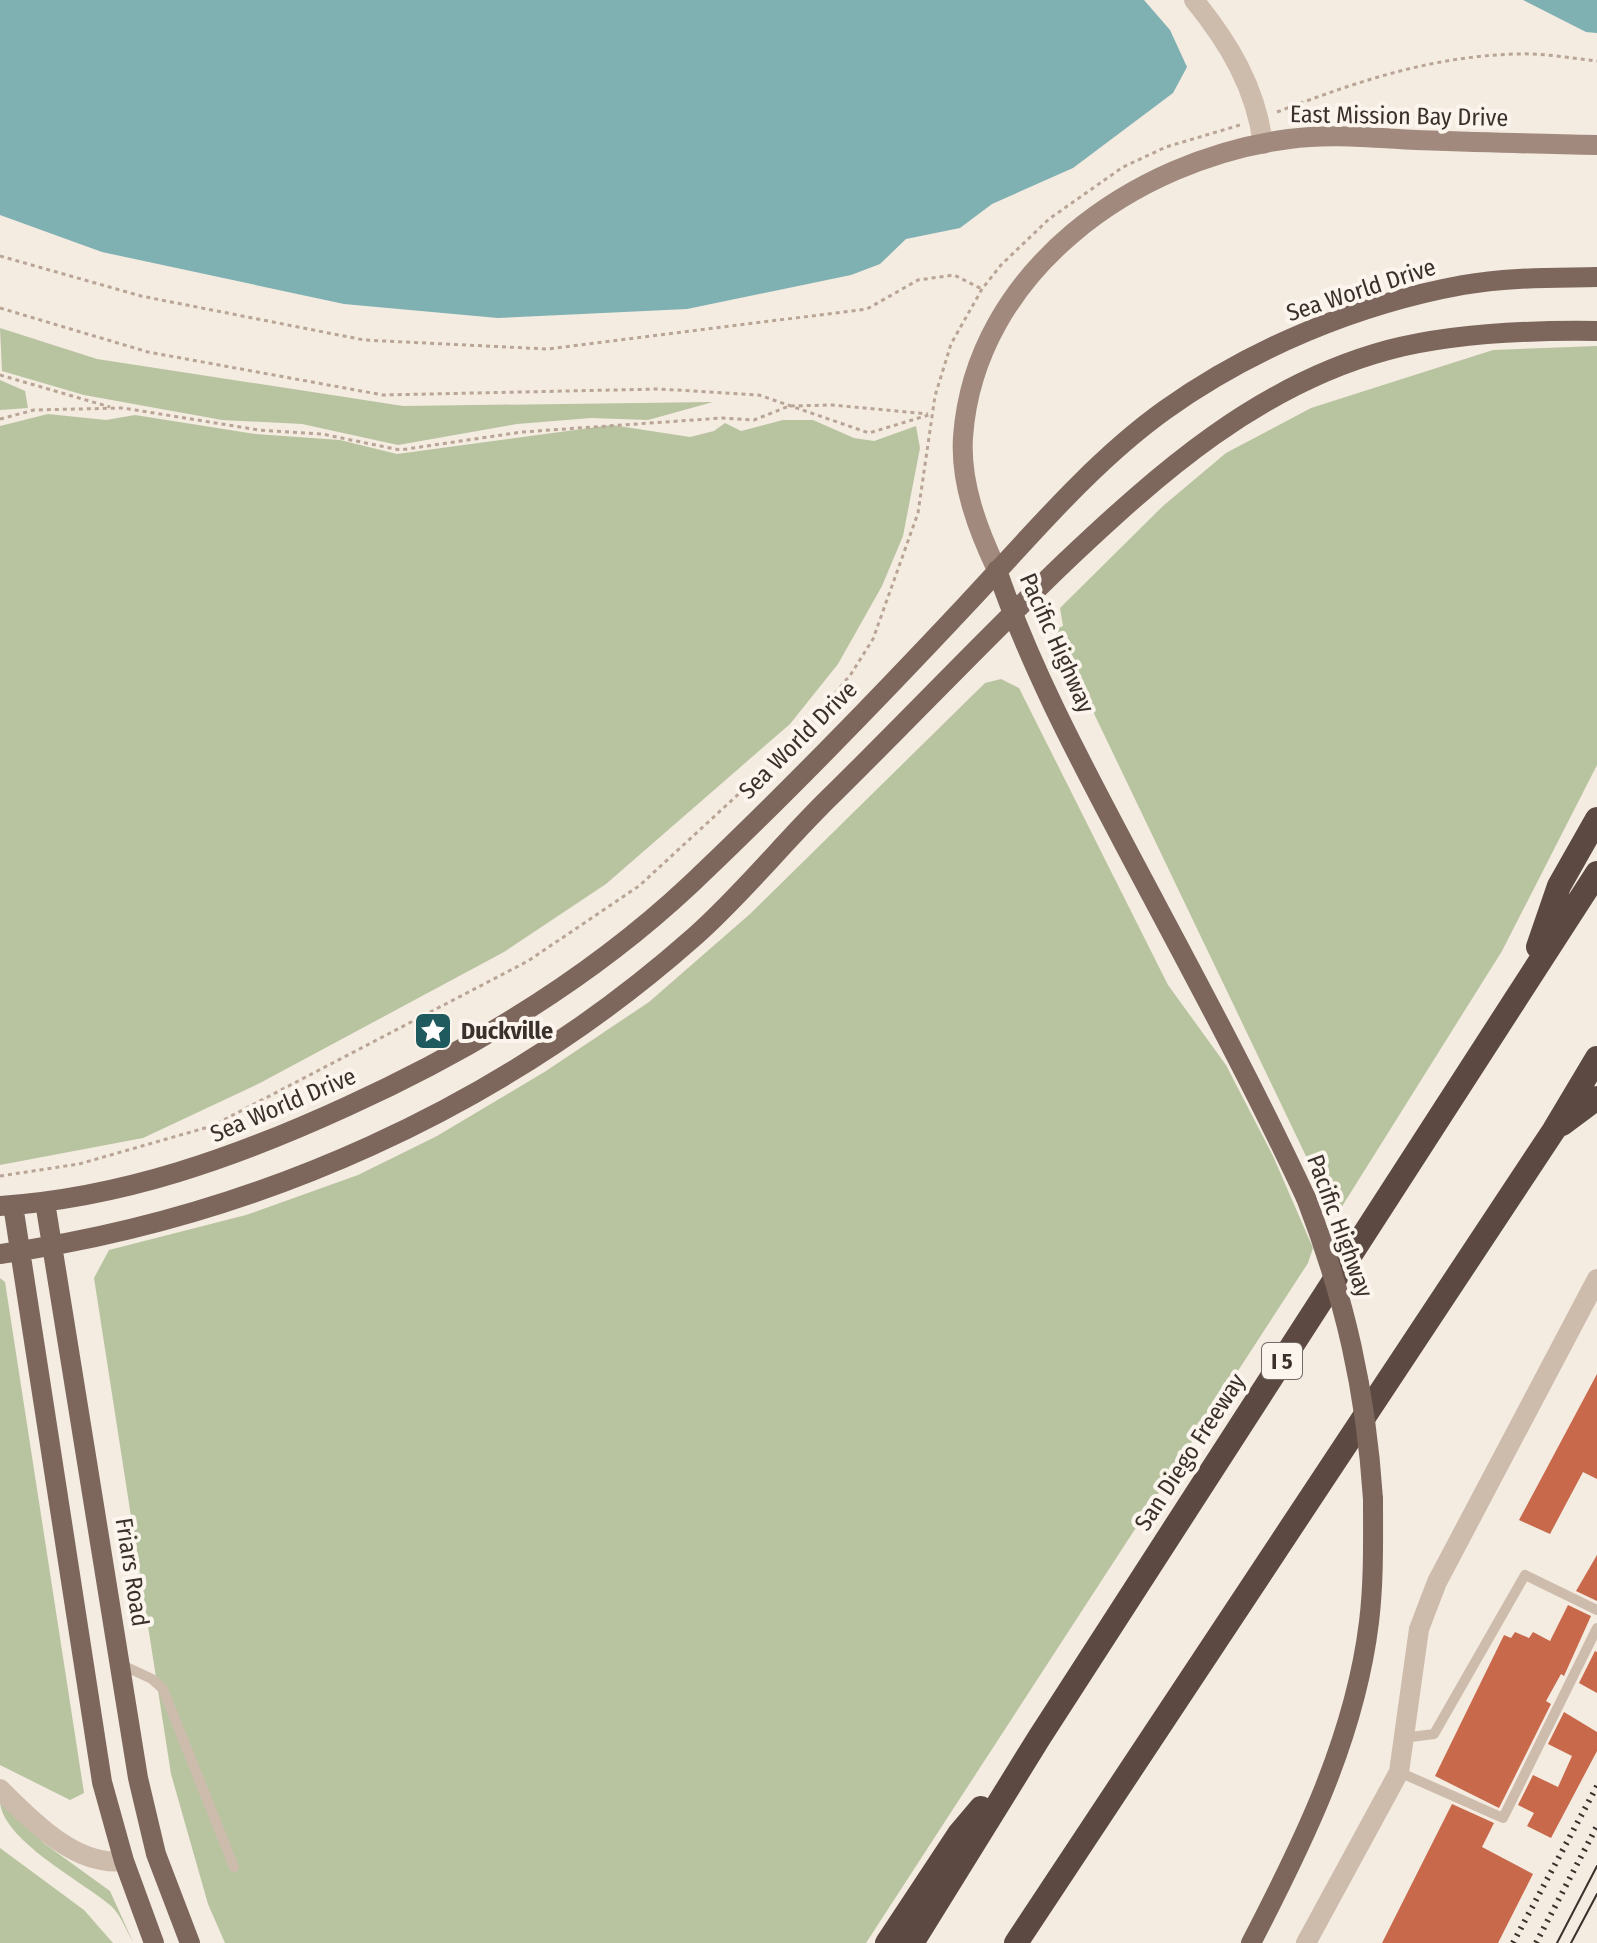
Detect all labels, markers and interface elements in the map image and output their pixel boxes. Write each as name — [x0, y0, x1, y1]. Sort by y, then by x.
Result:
street label: East Mission Bay Drive — [1290, 100, 1508, 132]
street label: Sea World Drive — [1283, 253, 1439, 327]
street label: Pacific Highway — [1014, 569, 1100, 717]
street label: Sea World Drive — [733, 675, 863, 805]
place icon: Duckville — [412, 1010, 454, 1052]
place label: Duckville — [461, 1017, 553, 1045]
street label: Sea World Drive — [206, 1062, 360, 1148]
street label: Pacific Highway — [1301, 1151, 1379, 1301]
road number: I 5 — [1262, 1343, 1302, 1379]
street label: San Diego Freeway — [1129, 1368, 1251, 1536]
street label: Friars Road — [110, 1516, 154, 1628]

